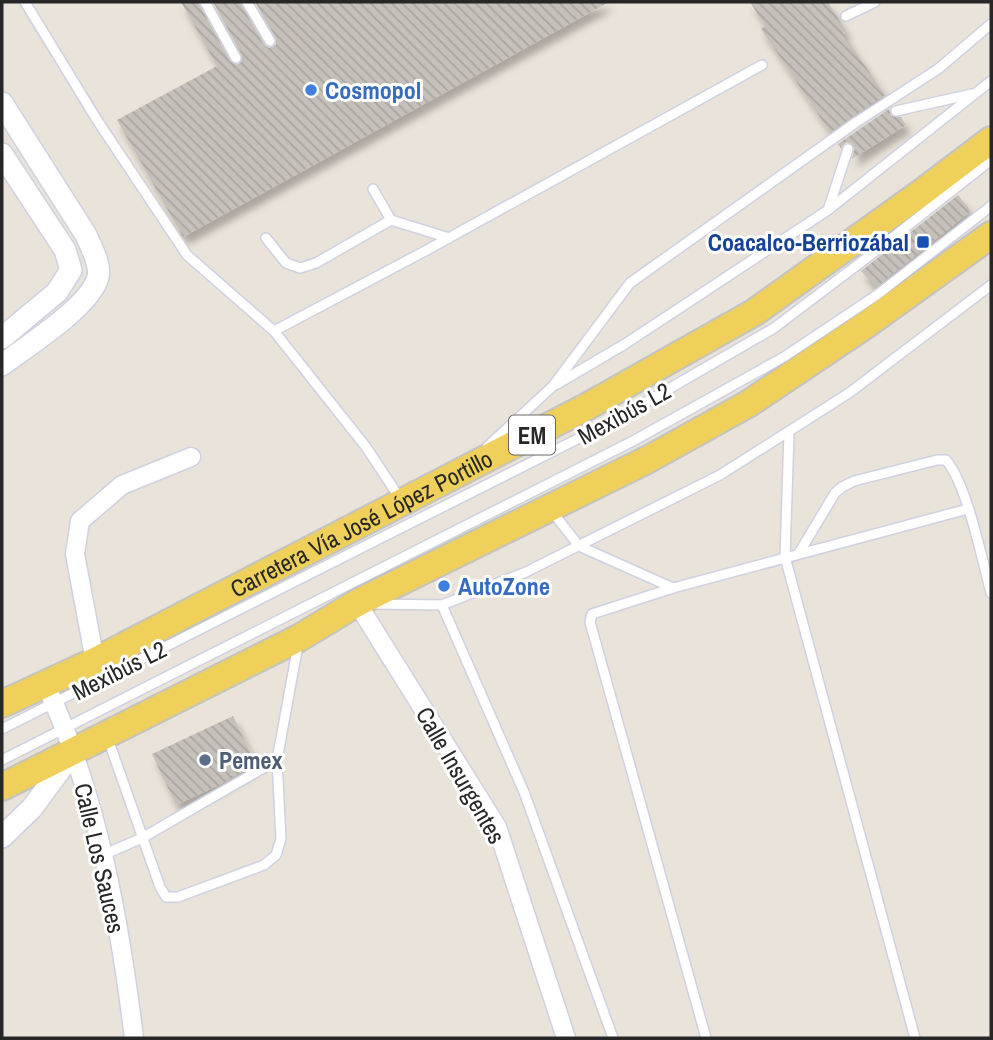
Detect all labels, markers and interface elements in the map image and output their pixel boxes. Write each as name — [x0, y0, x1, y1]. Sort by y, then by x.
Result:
place label: Cosmopol — [325, 74, 421, 106]
marker: Cosmopol — [303, 82, 319, 98]
place label: Coacalco-Berriozábal — [708, 226, 909, 258]
marker: Coacalco-Berriozábal — [915, 234, 931, 250]
street label: Mexibús L2 — [572, 374, 676, 452]
road number: EM — [509, 416, 555, 454]
street label: Carretera Vía José López Portillo — [224, 442, 498, 604]
place label: AutoZone — [458, 570, 550, 602]
marker: AutoZone — [436, 578, 452, 594]
street label: Mexibús L2 — [66, 633, 172, 707]
street label: Calle Insurgentes — [409, 701, 513, 849]
place label: Pemex — [219, 744, 283, 776]
marker: Pemex — [197, 752, 213, 768]
street label: Calle Los Sauces — [67, 780, 133, 936]

